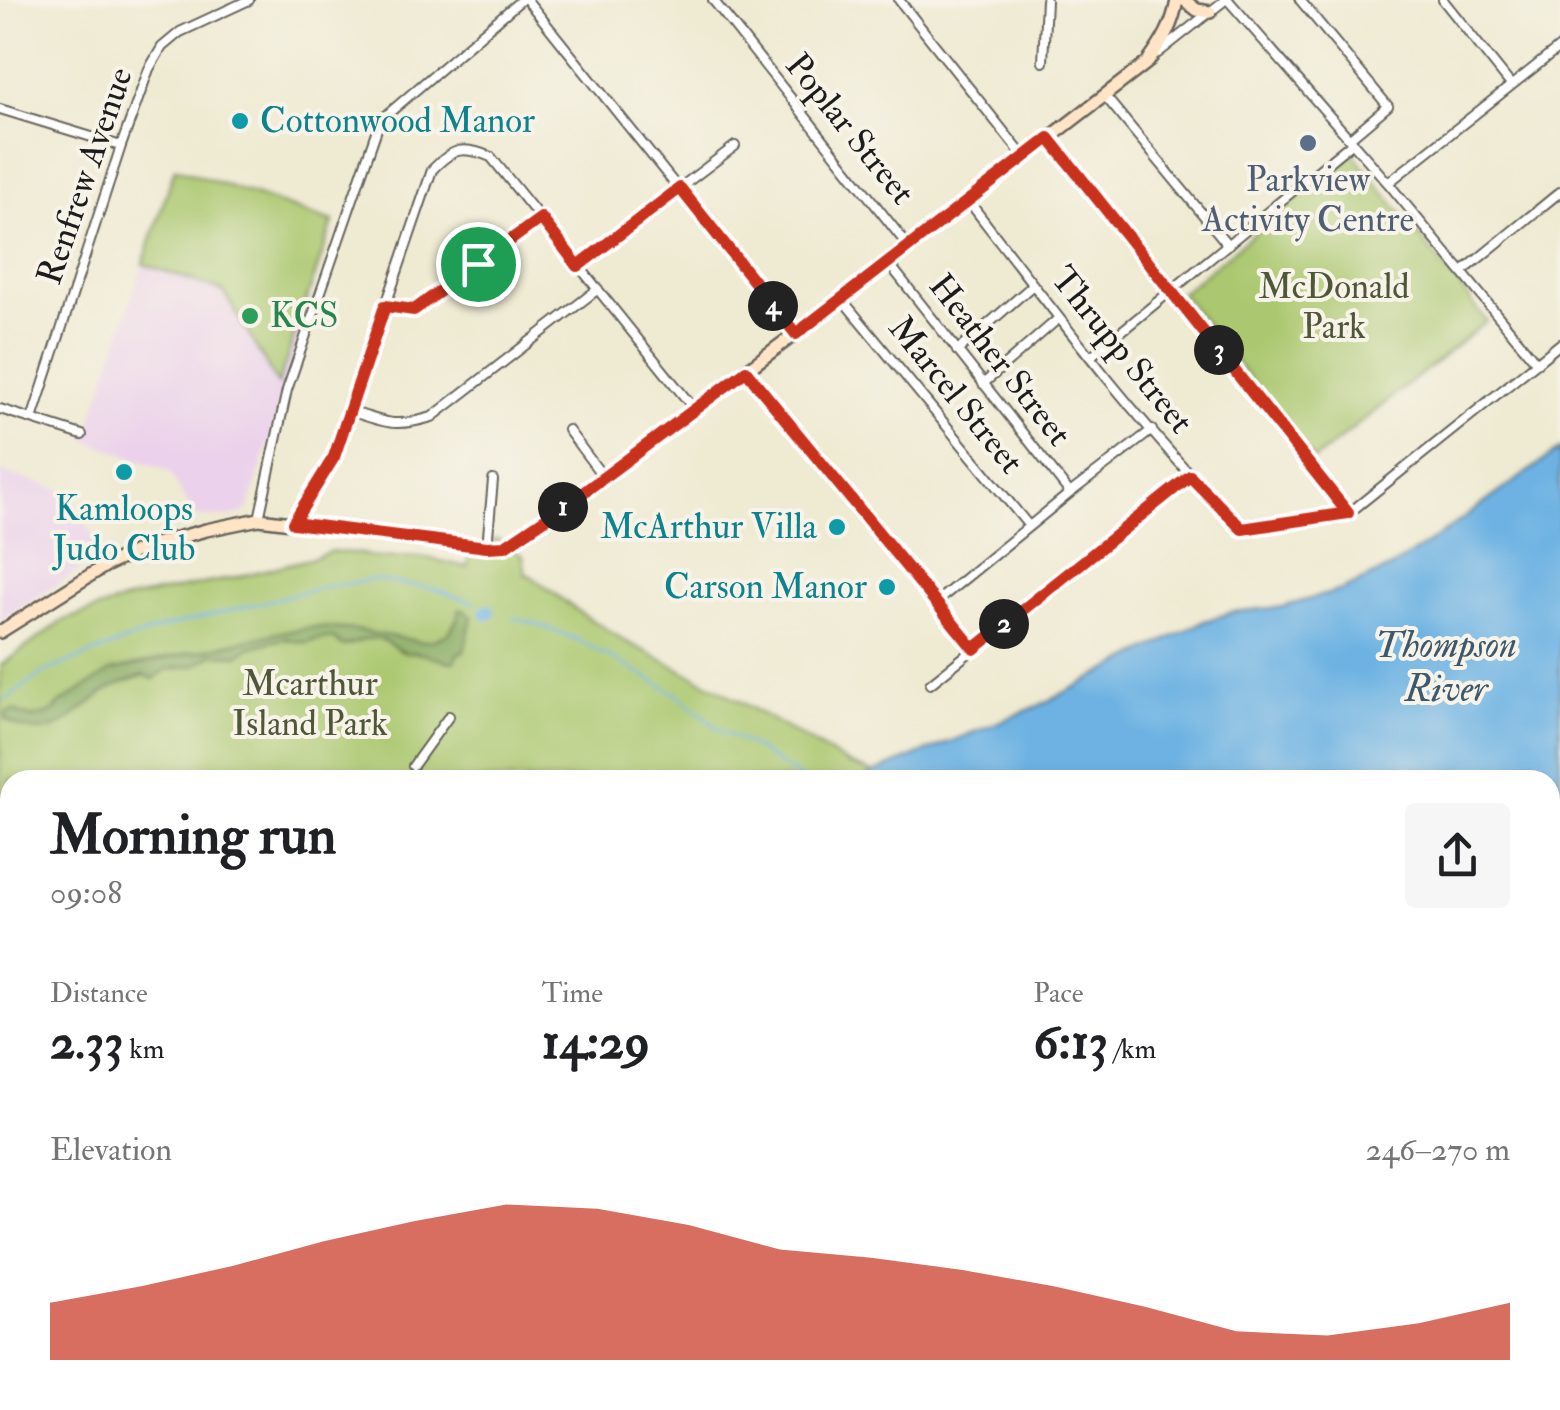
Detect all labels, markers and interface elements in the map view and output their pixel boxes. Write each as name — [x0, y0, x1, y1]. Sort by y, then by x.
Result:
street label: Poplar Street — [776, 44, 924, 214]
street label: Renfrew Avenue — [27, 62, 143, 290]
place label: Cottonwood Manor — [260, 99, 535, 143]
marker: Cottonwood Manor — [229, 110, 251, 132]
marker: Parkview Activity Centre — [1297, 132, 1319, 154]
place label: Parkview Activity Centre — [1201, 158, 1414, 242]
pin — [436, 222, 521, 307]
icon: arrive — [451, 237, 506, 292]
street label: Thrupp Street — [1041, 257, 1203, 443]
street label: Heather Street — [919, 265, 1081, 455]
park label: McDonald Park — [1258, 265, 1410, 349]
pin: 4 — [748, 281, 798, 331]
text: 4 — [765, 288, 781, 323]
place label: KCS — [270, 294, 339, 338]
marker: KCS — [239, 305, 261, 327]
street label: Marcel Street — [879, 307, 1033, 483]
pin: 3 — [1194, 325, 1244, 375]
text: 3 — [1214, 332, 1224, 367]
marker: Kamloops Judo Club — [113, 461, 135, 483]
pin: 1 — [538, 482, 588, 532]
place label: Kamloops Judo Club — [52, 487, 195, 571]
text: 1 — [558, 489, 568, 524]
place label: McArthur Villa — [600, 505, 818, 549]
marker: McArthur Villa — [826, 516, 848, 538]
place label: Carson Manor — [664, 565, 867, 609]
marker: Carson Manor — [876, 576, 898, 598]
pin: 2 — [979, 599, 1029, 649]
text: 2 — [997, 606, 1011, 641]
water label: Thompson River — [1375, 621, 1517, 713]
park label: Mcarthur Island Park — [232, 662, 388, 746]
text: Morning run — [50, 801, 336, 870]
button: share — [1405, 803, 1510, 908]
text: 09:08 — [50, 873, 122, 913]
text: Distance — [50, 976, 148, 1011]
text: Time — [542, 976, 603, 1011]
text: Pace — [1033, 976, 1084, 1011]
text: 2.33 — [50, 1011, 123, 1074]
text: 14:29 — [542, 1011, 650, 1074]
text: 6:13 — [1033, 1011, 1108, 1074]
text: km — [123, 1032, 164, 1067]
text: /km — [1108, 1032, 1156, 1067]
text: Elevation — [50, 1130, 172, 1170]
text: 246–270 m — [1366, 1130, 1510, 1170]

